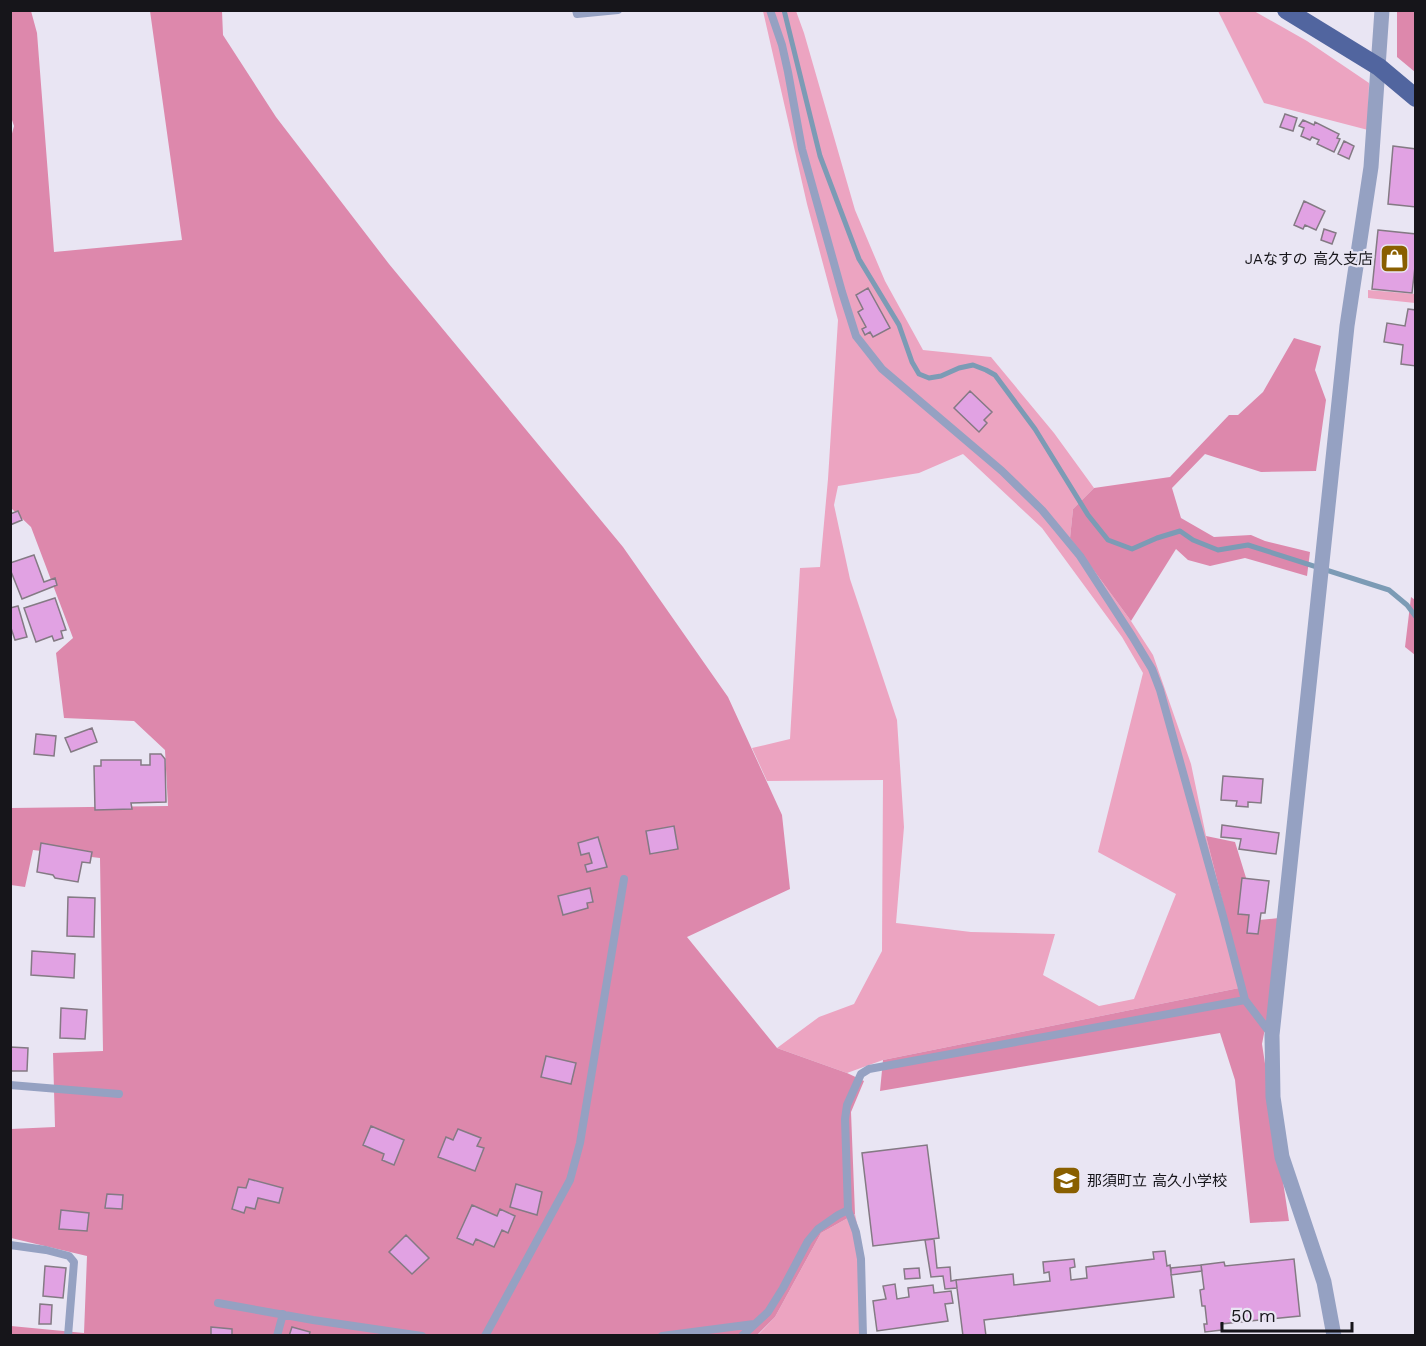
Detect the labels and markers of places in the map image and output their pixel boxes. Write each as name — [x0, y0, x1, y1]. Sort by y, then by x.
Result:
shop icon: JAなすの 高久支店 — [1378, 243, 1410, 275]
place label: JAなすの 高久支店 — [1245, 250, 1373, 268]
school or university icon: 那須町立 高久小学校 — [1050, 1165, 1082, 1197]
place label: 那須町立 高久小学校 — [1087, 1172, 1227, 1190]

